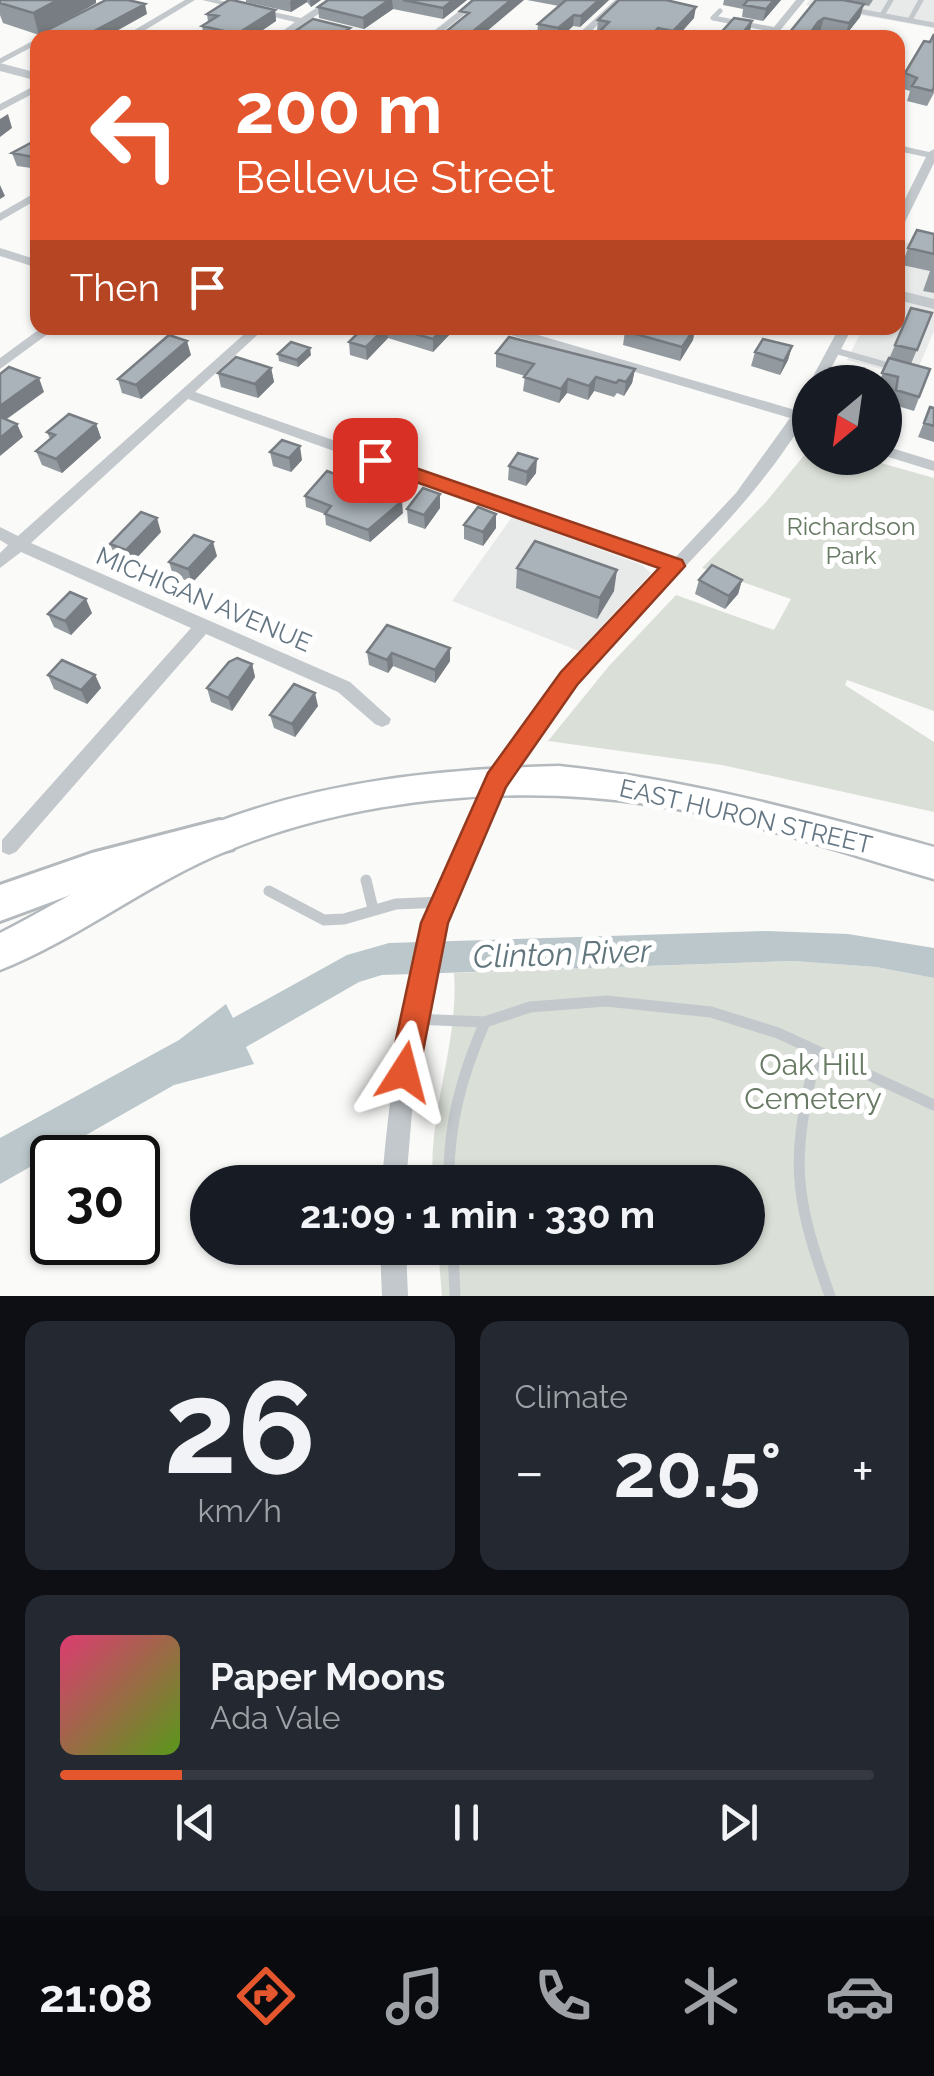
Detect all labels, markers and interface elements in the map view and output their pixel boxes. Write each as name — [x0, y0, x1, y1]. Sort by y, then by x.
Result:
text: 200 m — [235, 67, 442, 149]
icon: left — [70, 70, 200, 200]
text: Bellevue Street — [235, 151, 555, 204]
icon: arrive — [180, 260, 235, 315]
text: Then — [70, 265, 160, 310]
north arrow — [792, 365, 902, 475]
map controls — [792, 365, 902, 475]
pin — [333, 418, 418, 503]
icon: arrive — [348, 433, 403, 488]
park label: Richardson Park — [786, 511, 916, 570]
street label: MICHIGAN AVENUE — [92, 540, 316, 658]
street label: EAST HURON STREET — [617, 772, 875, 860]
water label: Clinton River — [472, 932, 653, 975]
position arrow — [352, 1020, 456, 1124]
park label: Oak Hill Cemetery — [744, 1047, 882, 1116]
speed limit sign: 30 — [30, 1135, 160, 1265]
text: 21:09 · 1 min · 330 m — [300, 1192, 655, 1237]
text: 26 — [164, 1351, 316, 1503]
text: Climate — [515, 1378, 628, 1415]
text: 20.5° — [614, 1426, 782, 1515]
text: − — [515, 1439, 544, 1504]
text: + — [851, 1439, 874, 1504]
text: km/h — [198, 1492, 282, 1529]
text: Paper Moons — [210, 1654, 445, 1699]
text: Ada Vale — [210, 1699, 341, 1736]
icon: previous — [168, 1795, 223, 1850]
icon: pause — [439, 1795, 494, 1850]
icon: next — [711, 1795, 766, 1850]
icon: directions — [231, 1961, 301, 2031]
icon: music — [380, 1961, 450, 2031]
icon: phone — [528, 1961, 598, 2031]
icon: climate — [676, 1961, 746, 2031]
icon: car — [825, 1961, 895, 2031]
text: 21:08 — [39, 1970, 153, 2023]

